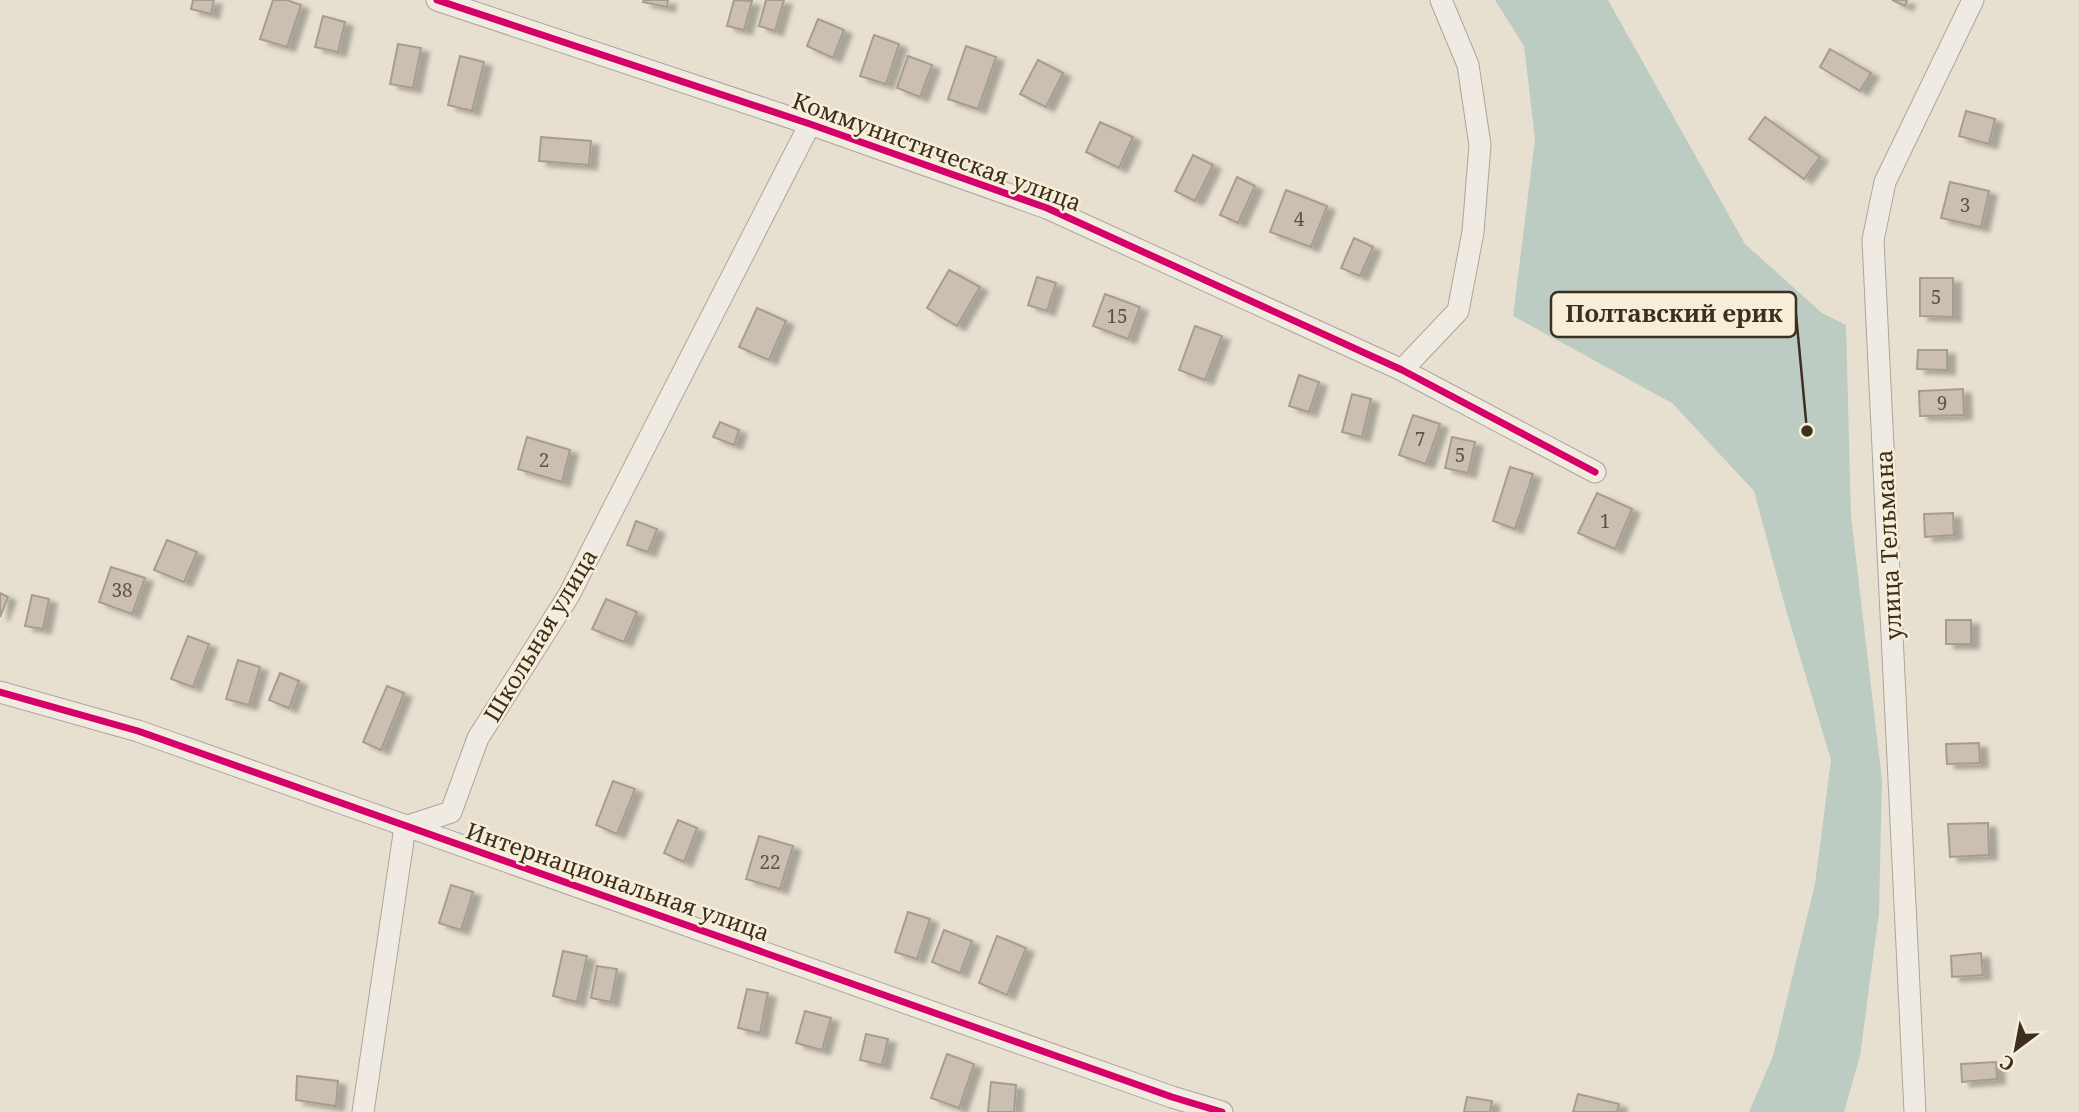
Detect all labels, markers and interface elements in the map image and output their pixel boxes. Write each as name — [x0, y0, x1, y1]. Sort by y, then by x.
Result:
street label: Коммунистическая улица — [788, 84, 1086, 218]
house number: 3 — [1960, 192, 1970, 218]
house number: 4 — [1294, 206, 1305, 232]
house number: 5 — [1931, 284, 1941, 310]
callout: Полтавский ерик — [1551, 292, 1796, 337]
text: Полтавский ерик — [1565, 296, 1783, 329]
house number: 15 — [1106, 303, 1128, 329]
house number: 9 — [1937, 390, 1947, 416]
house number: 7 — [1415, 426, 1425, 452]
house number: 5 — [1455, 442, 1465, 468]
house number: 2 — [539, 447, 549, 473]
street label: улица Тельмана — [1867, 449, 1909, 641]
house number: 1 — [1600, 508, 1610, 534]
street label: Школьная улица — [476, 542, 604, 728]
house number: 38 — [111, 577, 133, 603]
street label: Интернациональная улица — [462, 814, 774, 948]
house number: 22 — [759, 849, 781, 875]
north arrow — [1981, 1014, 2051, 1084]
text: С — [1995, 1049, 2019, 1078]

